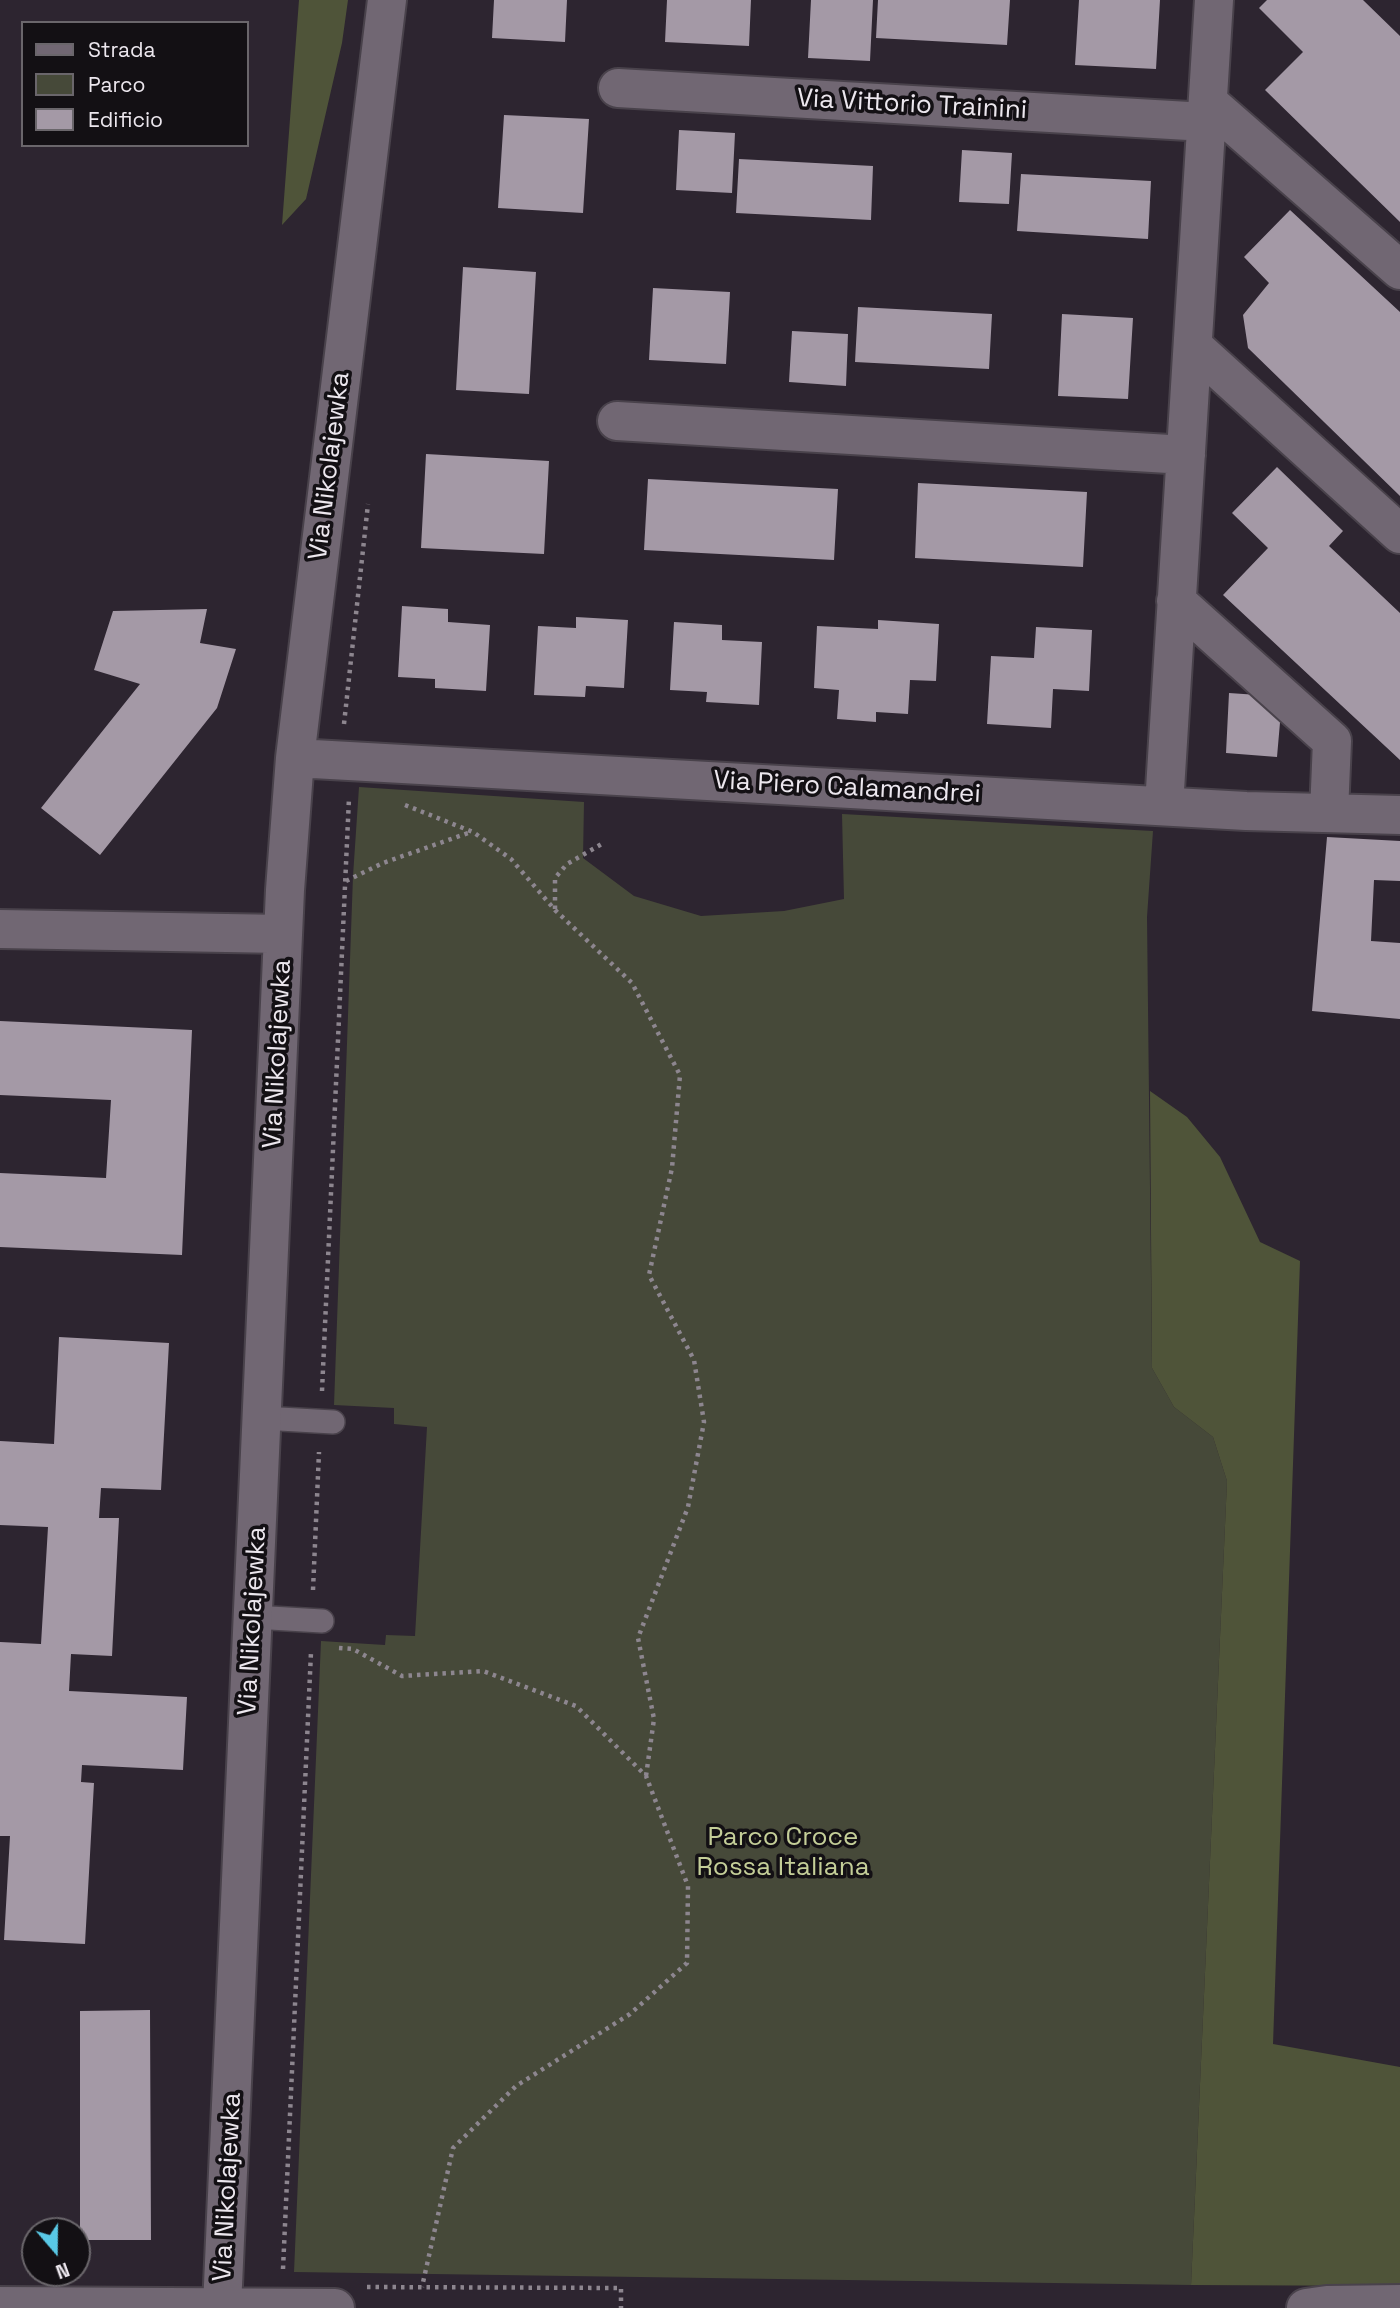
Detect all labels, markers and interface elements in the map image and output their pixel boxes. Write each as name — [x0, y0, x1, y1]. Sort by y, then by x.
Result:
legend — [21, 21, 248, 147]
text: Strada — [88, 36, 155, 63]
text: Parco — [88, 71, 146, 98]
street label: Via Vittorio Trainini — [796, 83, 1028, 127]
text: Edificio — [88, 106, 163, 133]
street label: Via Nikolajewka — [303, 370, 357, 562]
street label: Via Piero Calamandrei — [713, 765, 981, 811]
street label: Via Nikolajewka — [257, 959, 299, 1149]
street label: Via Nikolajewka — [232, 1526, 274, 1716]
park label: Parco Croce Rossa Italiana — [696, 1822, 870, 1884]
street label: Via Nikolajewka — [207, 2092, 249, 2282]
north arrow — [21, 2217, 91, 2287]
text: N — [52, 2256, 73, 2284]

